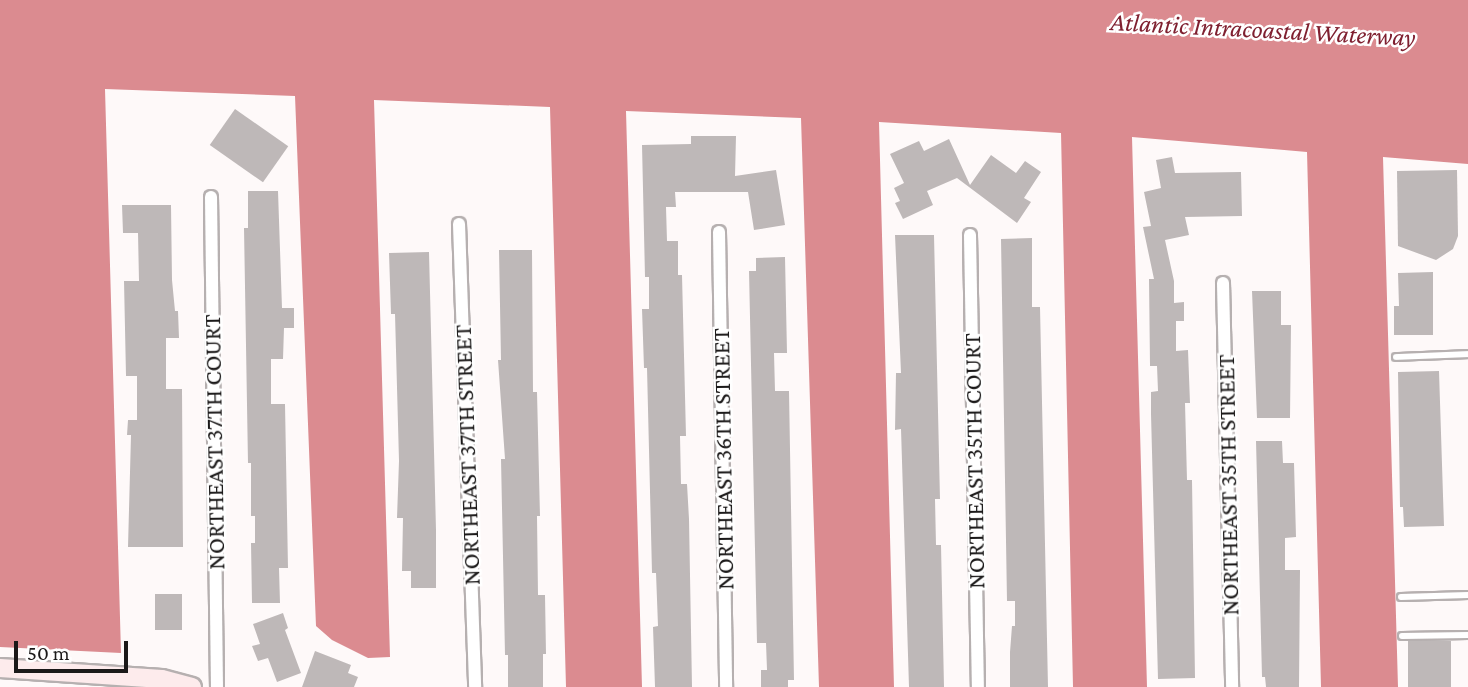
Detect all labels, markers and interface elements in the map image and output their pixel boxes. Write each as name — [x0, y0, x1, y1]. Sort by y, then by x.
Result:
water label: Atlantic Intracoastal Waterway — [1110, 6, 1416, 54]
street label: NORTHEAST 37TH COURT — [197, 314, 231, 570]
street label: NORTHEAST 37TH STREET — [448, 324, 486, 586]
street label: NORTHEAST 36TH STREET — [706, 328, 740, 590]
street label: NORTHEAST 35TH COURT — [957, 333, 991, 589]
street label: NORTHEAST 35TH STREET — [1211, 354, 1245, 616]
scale bar — [18, 628, 131, 672]
text: 50 m — [27, 641, 70, 665]

